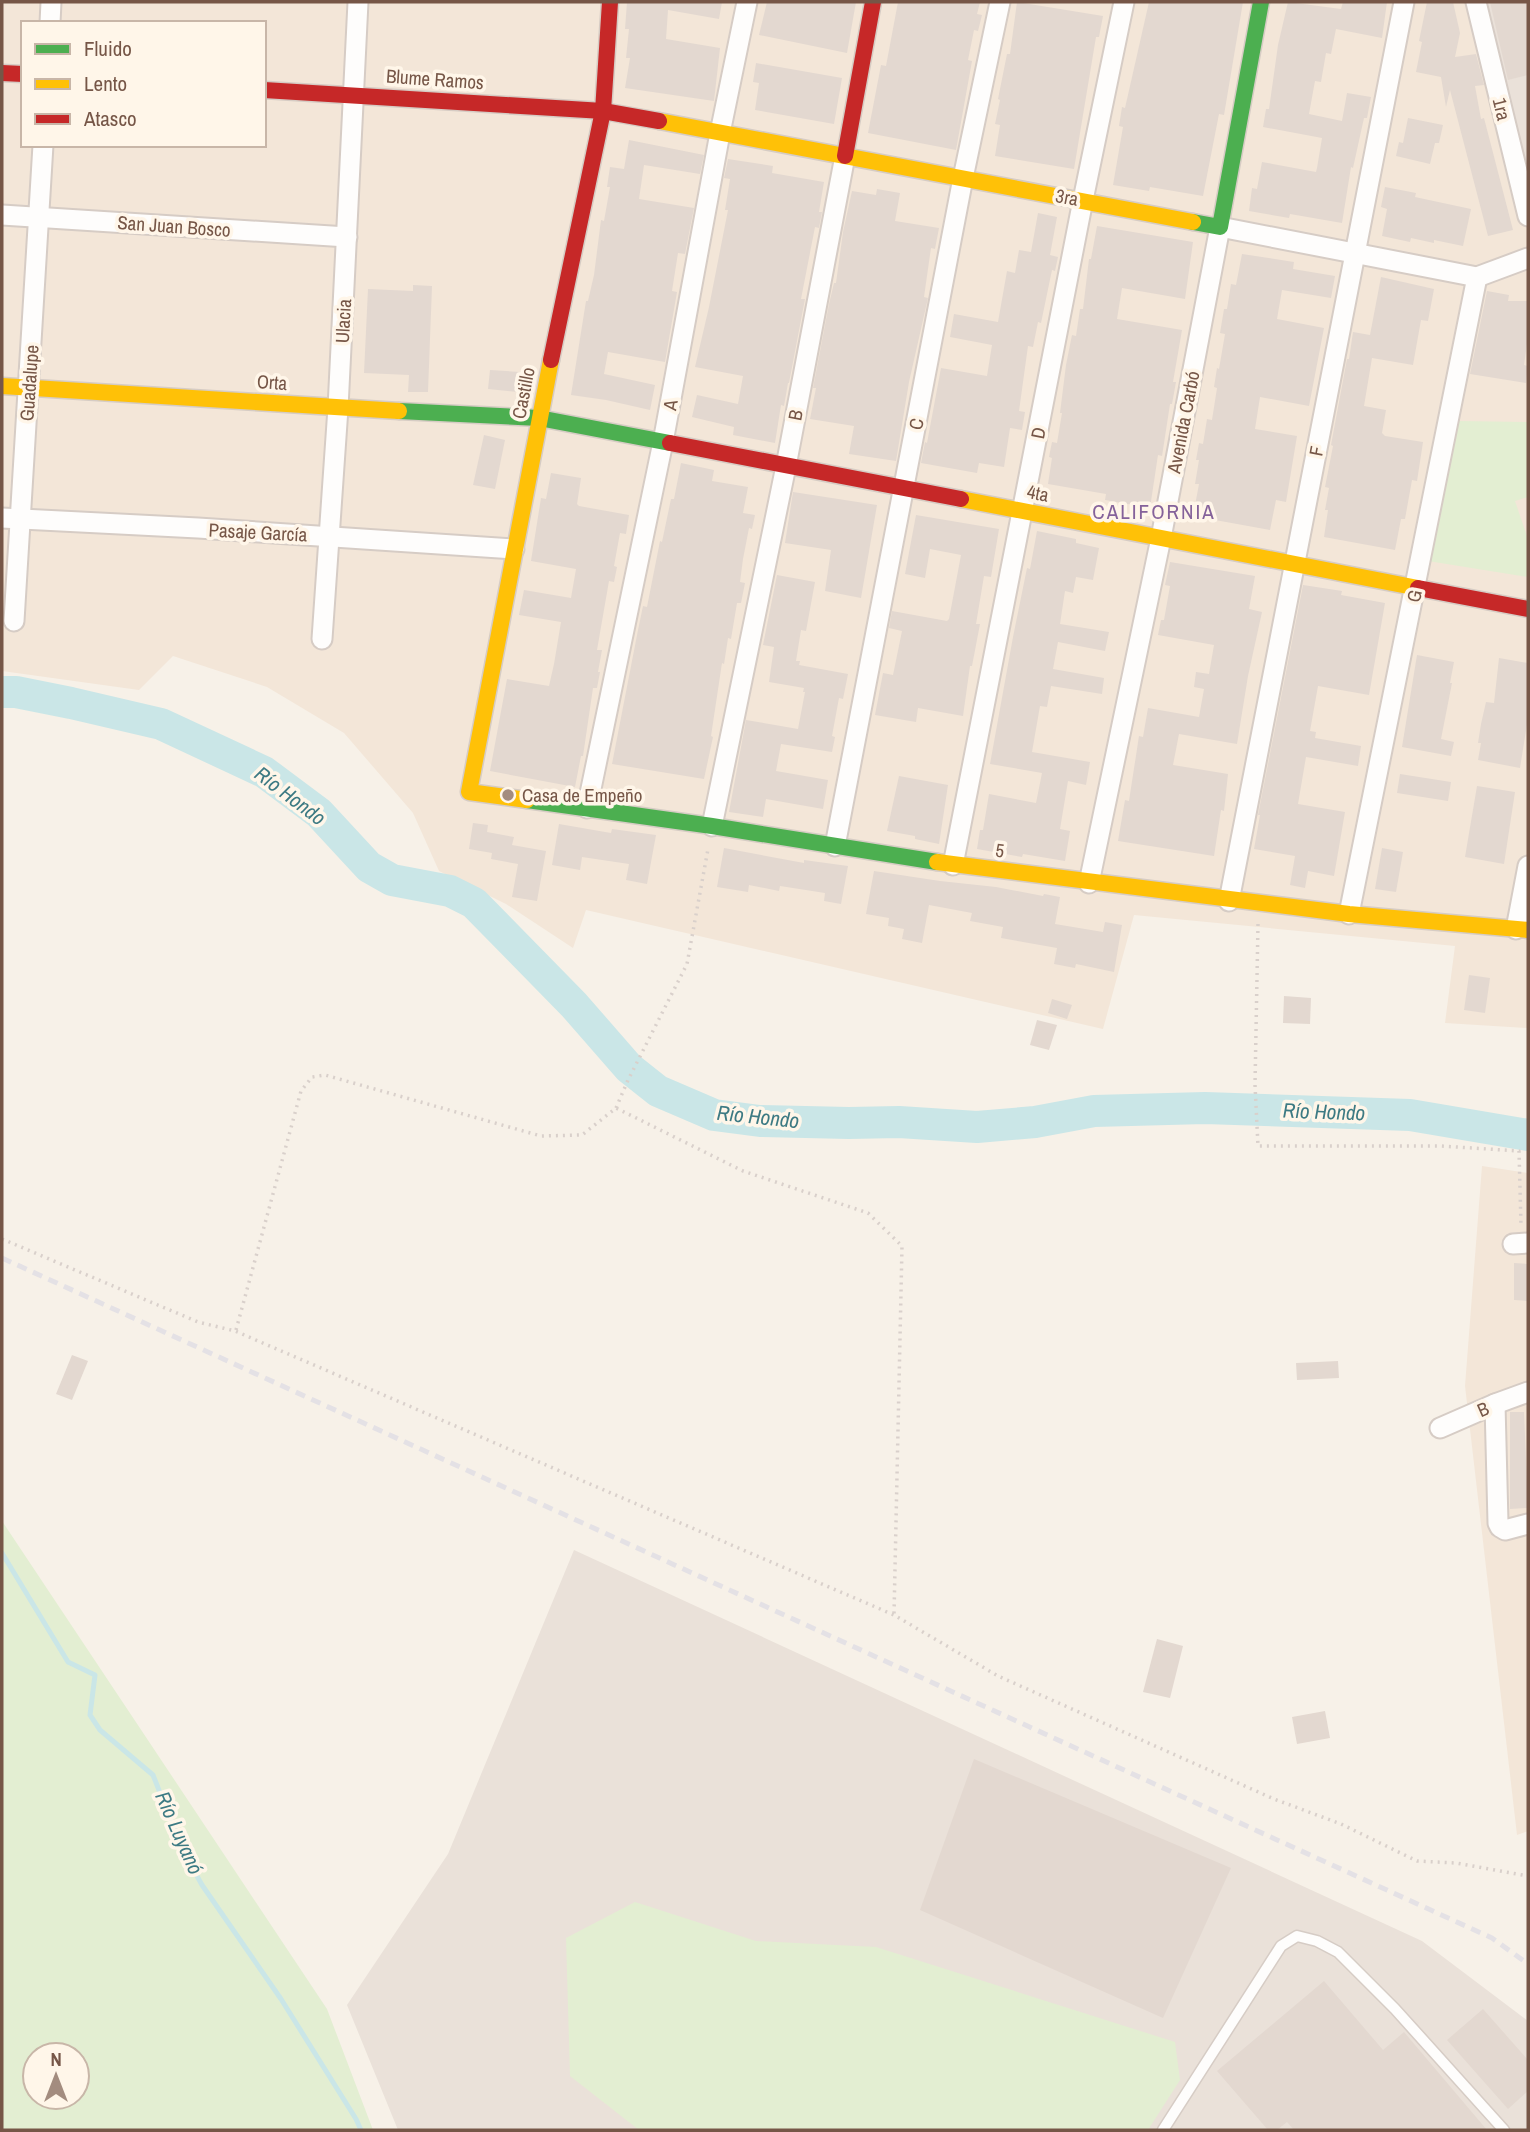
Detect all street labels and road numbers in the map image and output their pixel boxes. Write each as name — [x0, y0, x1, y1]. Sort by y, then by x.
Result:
street label: Blume Ramos — [385, 63, 485, 95]
street label: 1ra — [1487, 95, 1517, 123]
street label: 3ra — [1053, 182, 1081, 212]
street label: San Juan Bosco — [116, 209, 232, 243]
street label: Ulacia — [329, 298, 357, 344]
street label: Guadalupe — [13, 344, 45, 422]
street label: Castillo — [505, 365, 541, 421]
street label: Orta — [256, 368, 288, 396]
street label: Avenida Carbó — [1160, 369, 1206, 476]
street label: A — [656, 397, 684, 413]
street label: B — [781, 407, 809, 423]
street label: C — [902, 416, 930, 432]
street label: D — [1024, 425, 1052, 441]
street label: F — [1302, 444, 1330, 458]
street label: 4ta — [1025, 478, 1051, 508]
street label: Pasaje García — [208, 516, 308, 548]
street label: G — [1400, 588, 1428, 604]
street label: 5 — [994, 837, 1006, 863]
street label: B — [1473, 1395, 1493, 1423]

